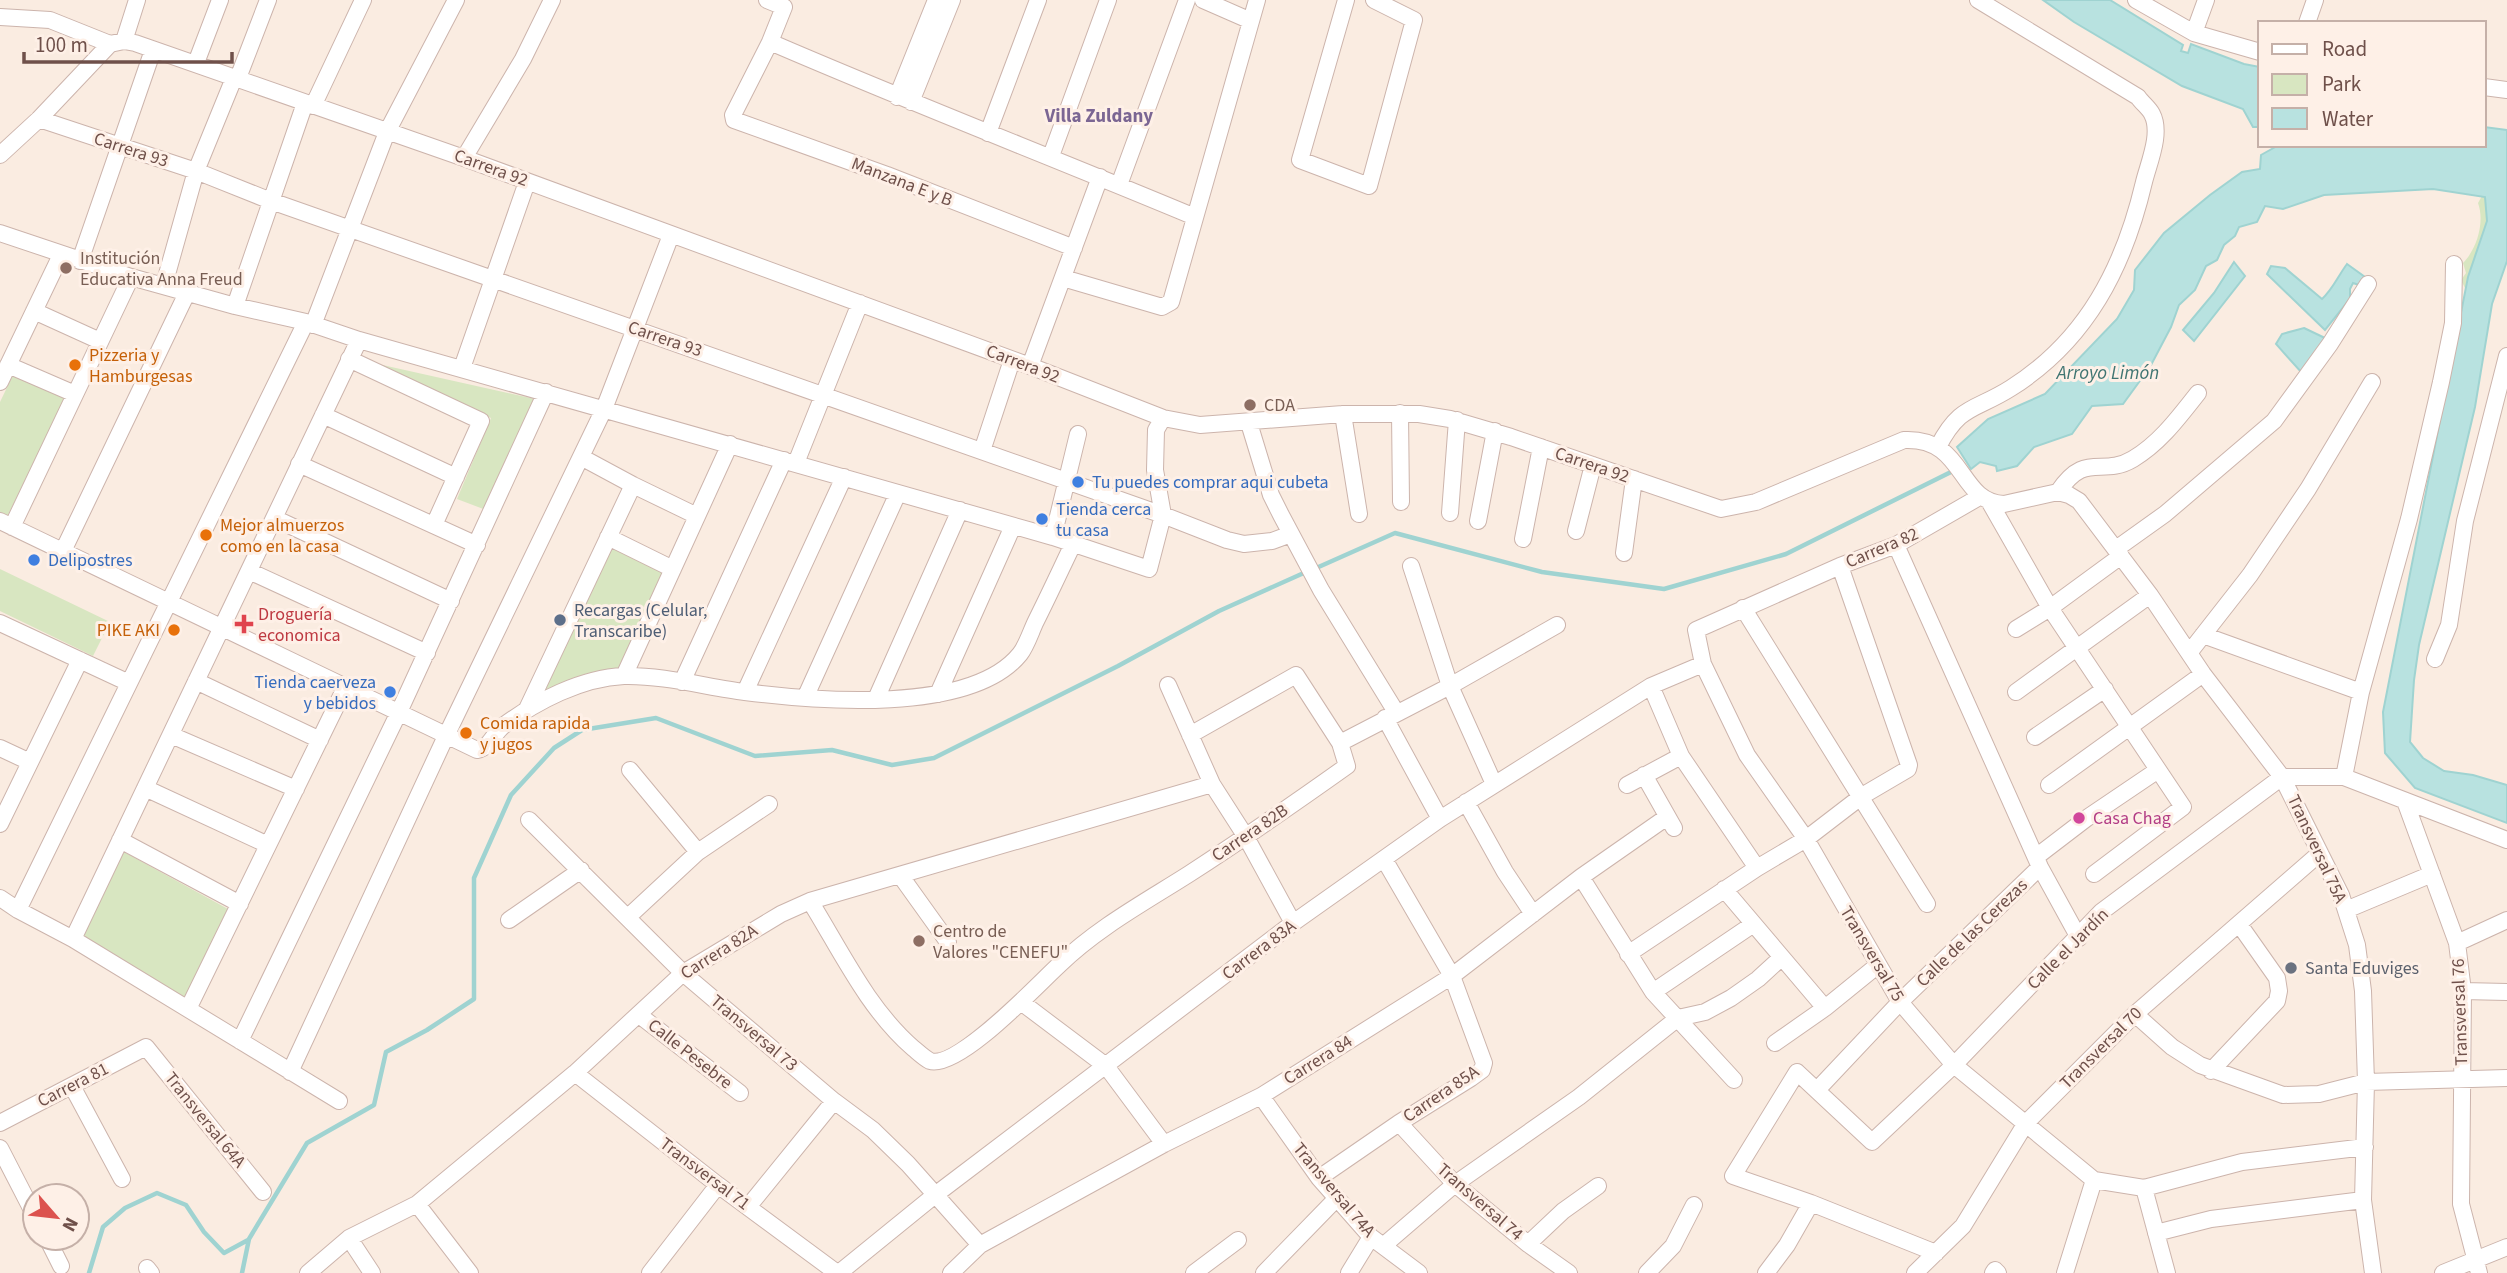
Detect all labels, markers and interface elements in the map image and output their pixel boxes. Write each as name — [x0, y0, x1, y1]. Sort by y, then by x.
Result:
scale bar — [24, 21, 233, 65]
legend — [2258, 21, 2486, 147]
text: 100 m — [35, 30, 88, 60]
text: Road — [2322, 34, 2367, 64]
text: Park — [2322, 69, 2362, 99]
district label: Villa Zuldany — [1044, 103, 1153, 130]
text: Water — [2322, 104, 2374, 134]
street label: Carrera 93 — [91, 126, 172, 174]
street label: Carrera 92 — [451, 143, 531, 193]
street label: Manzana E y B — [848, 151, 956, 213]
place label: Institución Educativa Anna Freud — [80, 246, 243, 292]
marker: Institución Educativa Anna Freud — [58, 260, 74, 276]
street label: Carrera 93 — [625, 315, 706, 363]
street label: Carrera 92 — [983, 339, 1063, 389]
place label: Pizzeria y Hamburgesas — [89, 343, 192, 389]
marker: Pizzeria y Hamburgesas — [67, 357, 83, 373]
water label: Arroyo Limón — [2056, 360, 2159, 387]
place label: CDA — [1264, 393, 1295, 418]
marker: CDA — [1242, 397, 1258, 413]
street label: Carrera 92 — [1552, 441, 1633, 489]
place label: Tu puedes comprar aqui cubeta — [1092, 470, 1329, 495]
marker: Tu puedes comprar aqui cubeta — [1070, 474, 1086, 490]
place label: Tienda cerca tu casa — [1056, 497, 1151, 543]
marker: Tienda cerca tu casa — [1034, 511, 1050, 527]
place label: Mejor almuerzos como en la casa — [220, 513, 344, 559]
street label: Carrera 82 — [1842, 521, 1922, 575]
marker: Mejor almuerzos como en la casa — [198, 527, 214, 543]
place label: Delipostres — [48, 548, 133, 573]
marker: Delipostres — [26, 552, 42, 568]
place label: Recargas (Celular, Transcaribe) — [574, 598, 708, 644]
place label: Droguería economica — [258, 602, 341, 648]
marker: Recargas (Celular, Transcaribe) — [552, 612, 568, 628]
marker: Droguería economica — [236, 616, 252, 632]
place label: PIKE AKI — [97, 618, 160, 643]
marker: PIKE AKI — [166, 622, 182, 638]
place label: Tienda caerveza y bebidos — [254, 670, 376, 716]
marker: Tienda caerveza y bebidos — [382, 684, 398, 700]
place label: Comida rapida y jugos — [480, 711, 590, 757]
marker: Comida rapida y jugos — [458, 725, 474, 741]
street label: Transversal 75A — [2281, 791, 2353, 908]
street label: Carrera 82B — [1207, 798, 1293, 868]
place label: Casa Chag — [2093, 806, 2171, 831]
marker: Casa Chag — [2071, 810, 2087, 826]
street label: Calle de las Cerezas — [1911, 873, 2033, 993]
street label: Transversal 75 — [1834, 902, 1910, 1006]
street label: Calle el Jardín — [2022, 903, 2114, 995]
street label: Carrera 83A — [1217, 914, 1301, 986]
street label: Carrera 82A — [676, 918, 763, 986]
place label: Centro de Valores "CENEFU" — [933, 919, 1068, 965]
marker: Centro de Valores "CENEFU" — [911, 933, 927, 949]
place label: Santa Eduviges — [2305, 956, 2419, 981]
street label: Transversal 76 — [2446, 958, 2474, 1066]
marker: Santa Eduviges — [2283, 960, 2299, 976]
street label: Transversal 73 — [705, 989, 803, 1077]
street label: Transversal 70 — [2054, 1001, 2148, 1095]
street label: Calle Pesebre — [642, 1013, 738, 1095]
street label: Carrera 84 — [1279, 1029, 1357, 1091]
street label: Carrera 81 — [33, 1056, 113, 1114]
street label: Carrera 85A — [1398, 1059, 1484, 1129]
street label: Transversal 64A — [158, 1067, 252, 1174]
street label: Transversal 71 — [655, 1132, 755, 1216]
street label: Transversal 74A — [1287, 1137, 1381, 1243]
street label: Transversal 74 — [1431, 1157, 1529, 1247]
north arrow — [21, 1182, 91, 1252]
text: N — [55, 1212, 85, 1236]

